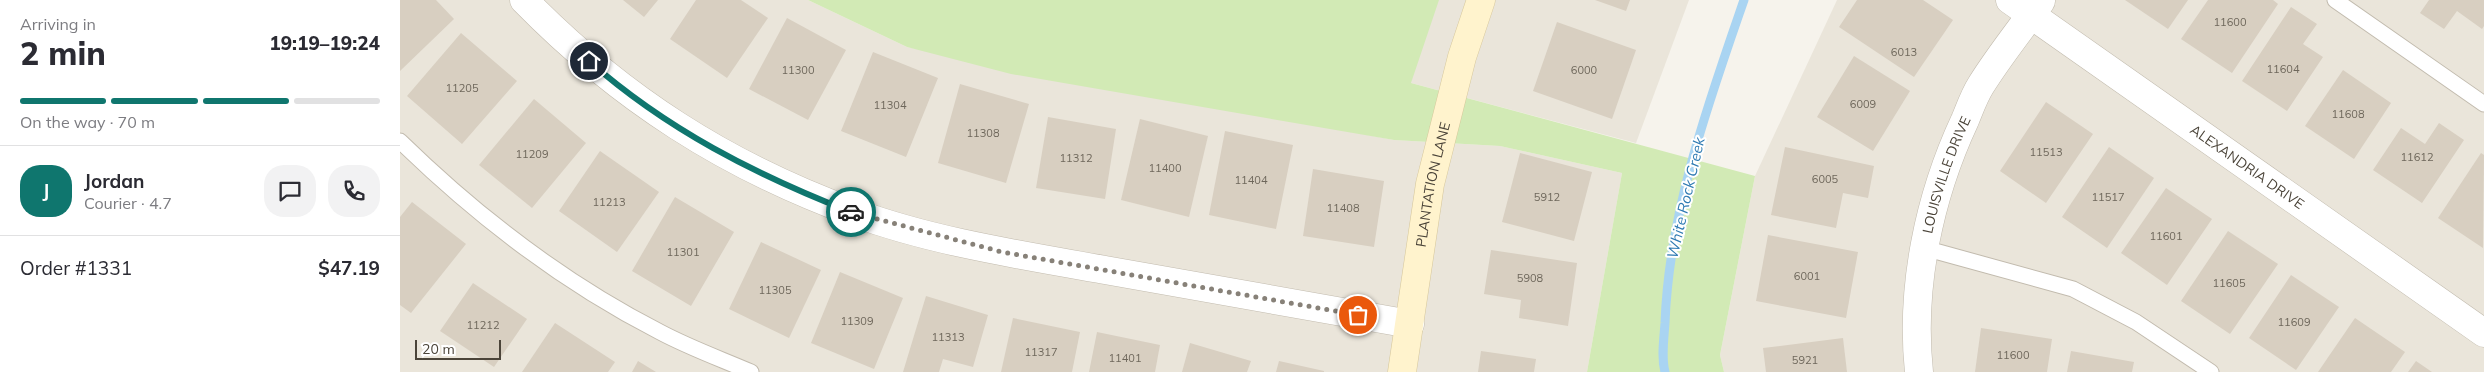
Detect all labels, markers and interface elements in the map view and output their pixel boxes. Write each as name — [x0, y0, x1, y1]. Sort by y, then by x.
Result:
text: Arriving in — [20, 14, 96, 34]
house number: 11600 — [2214, 15, 2247, 29]
text: 19:19–19:24 — [269, 31, 380, 55]
text: 2 min — [20, 33, 106, 73]
pin — [568, 40, 610, 82]
house number: 6013 — [1891, 45, 1917, 59]
icon: home — [575, 47, 603, 75]
house number: 11604 — [2267, 62, 2300, 76]
house number: 11300 — [782, 63, 815, 77]
house number: 6000 — [1571, 63, 1598, 77]
house number: 11205 — [446, 81, 479, 95]
house number: 6009 — [1850, 97, 1876, 111]
house number: 11304 — [874, 98, 907, 112]
house number: 11608 — [2332, 107, 2365, 121]
text: On the way · 70 m — [20, 112, 155, 132]
street label: LOUISVILLE DRIVE — [1918, 113, 1975, 235]
street label: PLANTATION LANE — [1412, 120, 1454, 248]
street label: ALEXANDRIA DRIVE — [2187, 120, 2308, 213]
house number: 11308 — [967, 126, 1000, 140]
water label: White Rock Creek — [1662, 134, 1709, 260]
house number: 11513 — [2030, 145, 2063, 159]
house number: 11209 — [516, 147, 549, 161]
house number: 11612 — [2401, 150, 2434, 164]
house number: 11312 — [1060, 151, 1093, 165]
house number: 11400 — [1149, 161, 1182, 175]
button: chat — [264, 165, 316, 217]
button: phone — [328, 165, 380, 217]
text: Jordan — [84, 169, 144, 193]
house number: 6005 — [1812, 172, 1839, 186]
house number: 11404 — [1235, 173, 1268, 187]
text: J — [43, 179, 49, 203]
courier — [826, 187, 876, 237]
house number: 5912 — [1534, 190, 1561, 204]
house number: 11517 — [2092, 190, 2125, 204]
text: Courier · 4.7 — [84, 193, 172, 213]
house number: 11213 — [593, 195, 626, 209]
icon: car — [837, 198, 865, 226]
house number: 11408 — [1327, 201, 1360, 215]
house number: 11601 — [2150, 229, 2183, 243]
house number: 11301 — [667, 245, 700, 259]
text: Order #1331 — [20, 256, 132, 280]
text: $47.19 — [318, 256, 380, 280]
house number: 6001 — [1794, 269, 1820, 283]
house number: 5908 — [1517, 271, 1544, 285]
house number: 11605 — [2213, 276, 2246, 290]
house number: 11305 — [759, 283, 792, 297]
pin — [1337, 294, 1379, 336]
icon: bag — [1344, 301, 1372, 329]
house number: 11309 — [841, 314, 874, 328]
house number: 11609 — [2278, 315, 2311, 329]
house number: 11212 — [467, 318, 500, 332]
house number: 11313 — [932, 330, 965, 344]
scale bar — [415, 337, 501, 360]
text: 20 m — [422, 340, 455, 358]
house number: 11317 — [1025, 345, 1058, 359]
house number: 11600 — [1997, 348, 2030, 362]
house number: 11401 — [1109, 351, 1142, 365]
house number: 5921 — [1792, 353, 1818, 367]

